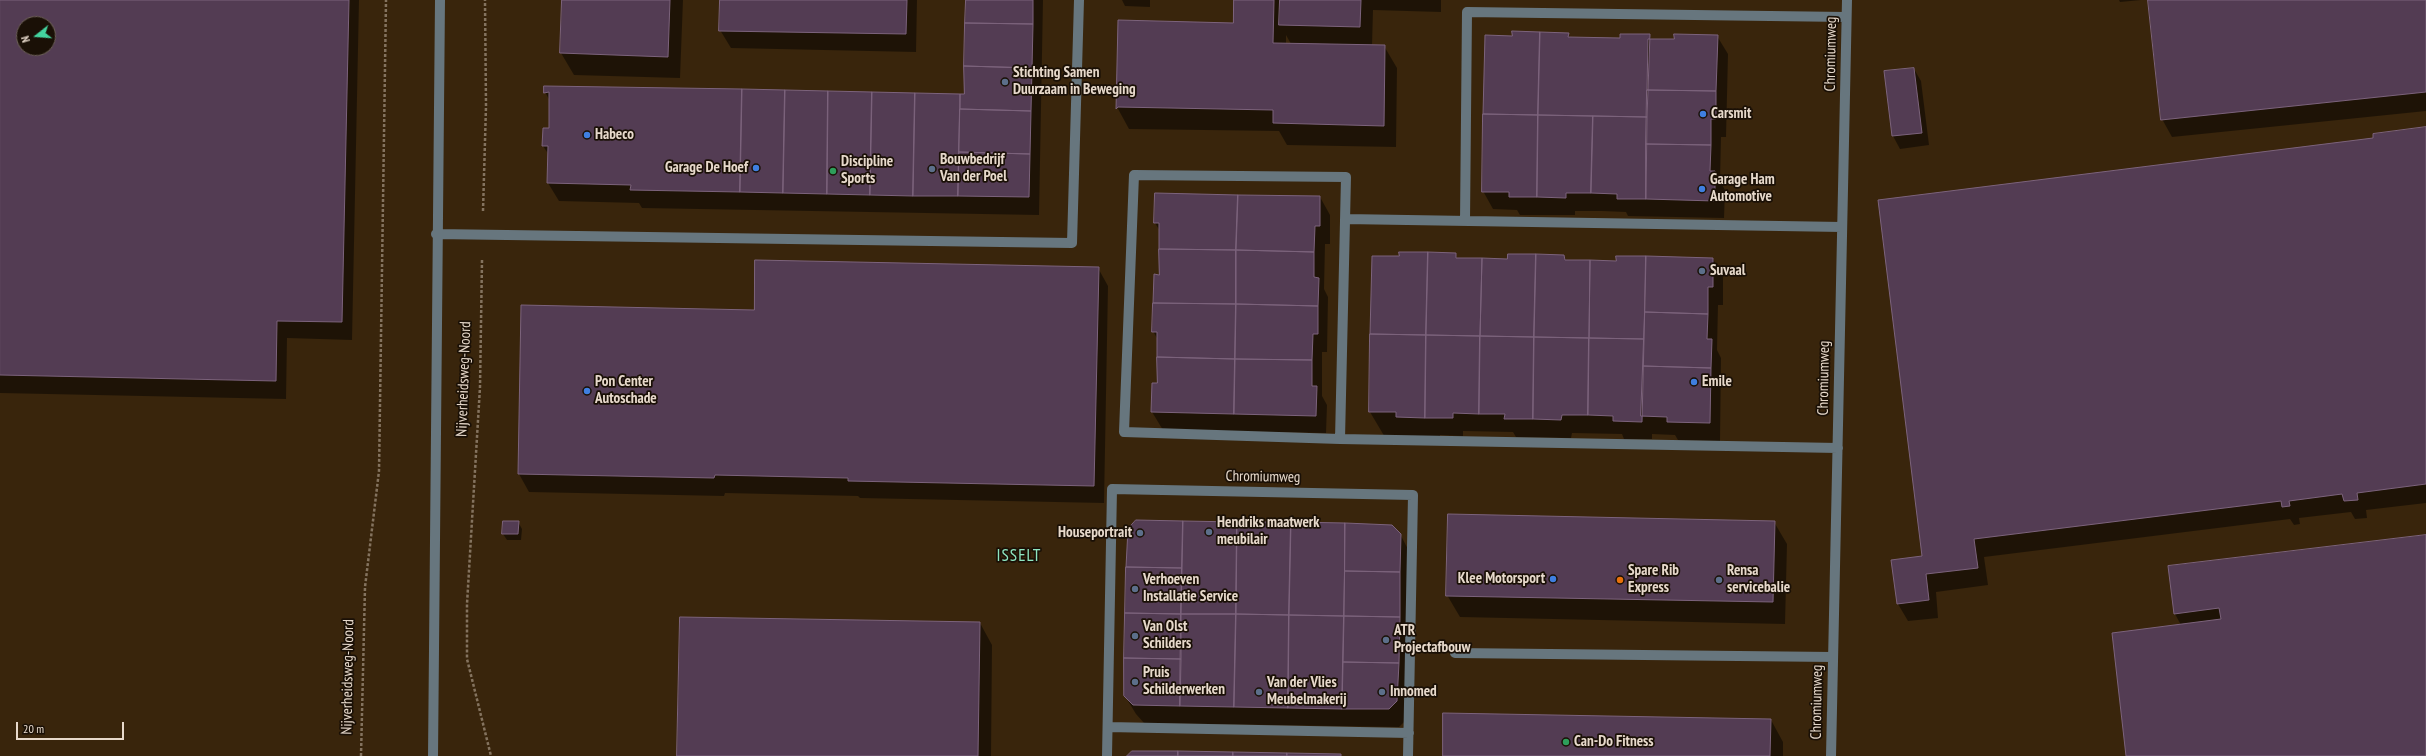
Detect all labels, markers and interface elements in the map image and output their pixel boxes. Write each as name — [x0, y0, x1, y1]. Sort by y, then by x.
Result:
north arrow — [16, 16, 56, 56]
street label: Chromiumweg — [1821, 17, 1841, 91]
text: N — [18, 34, 33, 44]
place label: Stichting Samen Duurzaam in Beweging — [1013, 64, 1136, 99]
marker: Stichting Samen Duurzaam in Beweging — [1000, 77, 1010, 87]
place label: Carsmit — [1711, 105, 1751, 123]
marker: Carsmit — [1698, 109, 1708, 119]
place label: Habeco — [595, 126, 634, 144]
marker: Habeco — [582, 130, 592, 140]
place label: Bouwbedrijf Van der Poel — [940, 151, 1007, 186]
place label: Discipline Sports — [841, 153, 893, 188]
place label: Garage De Hoef — [665, 159, 748, 177]
marker: Garage De Hoef — [751, 163, 761, 173]
marker: Bouwbedrijf Van der Poel — [927, 164, 937, 174]
marker: Discipline Sports — [828, 166, 838, 176]
place label: Garage Ham Automotive — [1710, 171, 1775, 206]
marker: Garage Ham Automotive — [1697, 184, 1707, 194]
place label: Suvaal — [1710, 262, 1745, 280]
marker: Suvaal — [1697, 266, 1707, 276]
street label: Nijverheidsweg-Noord — [453, 321, 475, 437]
street label: Chromiumweg — [1814, 341, 1834, 415]
place label: Pon Center Autoschade — [595, 373, 657, 408]
place label: Emile — [1702, 373, 1732, 391]
marker: Emile — [1689, 377, 1699, 387]
marker: Pon Center Autoschade — [582, 386, 592, 396]
street label: Chromiumweg — [1226, 467, 1300, 487]
place label: Hendriks maatwerk meubilair — [1217, 514, 1319, 549]
place label: Houseportrait — [1058, 524, 1132, 542]
marker: Hendriks maatwerk meubilair — [1204, 527, 1214, 537]
marker: Houseportrait — [1135, 528, 1145, 538]
district label: ISSELT — [997, 546, 1041, 566]
place label: Spare Rib Express — [1628, 562, 1679, 597]
place label: Rensa servicebalie — [1727, 562, 1790, 597]
place label: Klee Motorsport — [1458, 570, 1545, 588]
place label: Verhoeven Installatie Service — [1143, 571, 1238, 606]
marker: Klee Motorsport — [1548, 574, 1558, 584]
marker: Spare Rib Express — [1615, 575, 1625, 585]
marker: Rensa servicebalie — [1714, 575, 1724, 585]
marker: Verhoeven Installatie Service — [1130, 584, 1140, 594]
place label: Van Olst Schilders — [1143, 618, 1191, 653]
street label: Nijverheidsweg-Noord — [338, 619, 358, 735]
place label: ATR Projectafbouw — [1394, 622, 1470, 657]
marker: Van Olst Schilders — [1130, 631, 1140, 641]
marker: ATR Projectafbouw — [1381, 635, 1391, 645]
place label: Pruis Schilderwerken — [1143, 664, 1225, 699]
street label: Chromiumweg — [1807, 665, 1827, 739]
place label: Van der Vlies Meubelmakerij — [1267, 674, 1347, 709]
marker: Pruis Schilderwerken — [1130, 677, 1140, 687]
place label: Innomed — [1390, 683, 1437, 701]
marker: Van der Vlies Meubelmakerij — [1254, 687, 1264, 697]
marker: Innomed — [1377, 687, 1387, 697]
scale bar — [18, 714, 126, 740]
text: 20 m — [23, 721, 44, 736]
place label: Can-Do Fitness — [1574, 733, 1654, 751]
marker: Can-Do Fitness — [1561, 737, 1571, 747]

